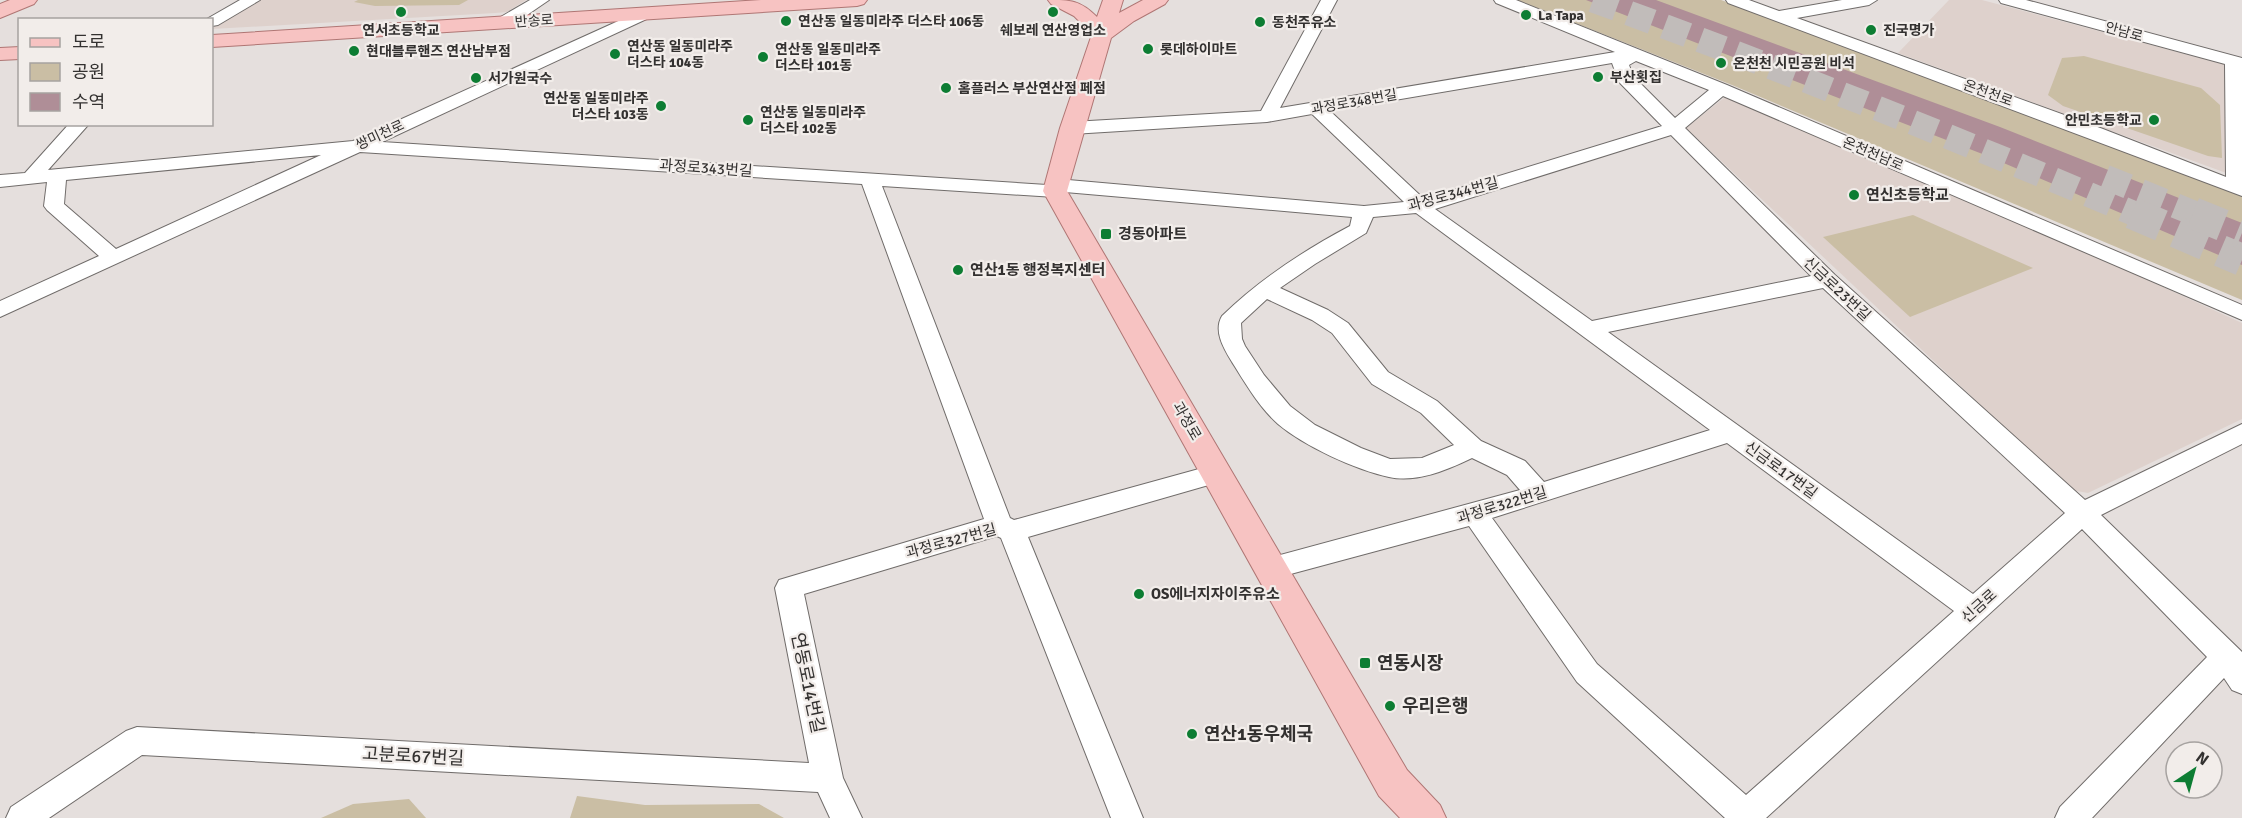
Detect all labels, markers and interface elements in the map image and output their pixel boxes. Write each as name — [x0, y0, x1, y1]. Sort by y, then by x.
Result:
marker: 연서초등학교 — [394, 5, 408, 19]
marker: 쉐보레 연산영업소 — [1046, 5, 1060, 19]
place label: La Tapa — [1538, 7, 1584, 24]
marker: La Tapa — [1519, 8, 1533, 22]
street label: 반송로 — [514, 11, 554, 31]
place label: 연산동 일동미라주 더스타 106동 — [798, 13, 985, 30]
marker: 연산동 일동미라주 더스타 106동 — [779, 14, 793, 28]
place label: 동천주유소 — [1272, 14, 1337, 31]
marker: 동천주유소 — [1253, 15, 1267, 29]
legend — [18, 18, 213, 126]
street label: 안남로 — [2103, 19, 2145, 45]
place label: 연서초등학교 — [362, 22, 440, 39]
place label: 쉐보레 연산영업소 — [1000, 22, 1106, 39]
place label: 진국명가 — [1883, 22, 1935, 39]
marker: 진국명가 — [1864, 23, 1878, 37]
text: 도로 — [72, 31, 105, 53]
place label: 연산동 일동미라주 더스타 104동 — [627, 38, 733, 71]
place label: 연산동 일동미라주 더스타 101동 — [775, 41, 881, 74]
place label: 롯데하이마트 — [1160, 41, 1237, 58]
marker: 롯데하이마트 — [1141, 42, 1155, 56]
place label: 현대블루핸즈 연산남부점 — [366, 43, 511, 60]
marker: 현대블루핸즈 연산남부점 — [347, 44, 361, 58]
marker: 연산동 일동미라주 더스타 104동 — [608, 47, 622, 61]
marker: 연산동 일동미라주 더스타 101동 — [756, 50, 770, 64]
place label: 온천천 시민공원 비석 — [1733, 55, 1855, 72]
marker: 온천천 시민공원 비석 — [1714, 56, 1728, 70]
text: 공원 — [72, 61, 105, 83]
place label: 부산횟집 — [1610, 69, 1662, 86]
place label: 서가원국수 — [488, 70, 553, 87]
marker: 부산횟집 — [1591, 70, 1605, 84]
marker: 서가원국수 — [469, 71, 483, 85]
street label: 온천천로 — [1961, 76, 2015, 110]
place label: 홈플러스 부산연산점 페점 — [958, 80, 1106, 97]
marker: 홈플러스 부산연산점 페점 — [939, 81, 953, 95]
street label: 과정로348번길 — [1310, 86, 1398, 118]
place label: 연산동 일동미라주 더스타 103동 — [543, 90, 649, 123]
text: 수역 — [72, 91, 105, 113]
marker: 연산동 일동미라주 더스타 103동 — [654, 99, 668, 113]
place label: 연산동 일동미라주 더스타 102동 — [760, 104, 866, 137]
place label: 안민초등학교 — [2065, 112, 2142, 129]
marker: 연산동 일동미라주 더스타 102동 — [741, 113, 755, 127]
marker: 안민초등학교 — [2147, 113, 2161, 127]
street label: 쌍미천로 — [353, 116, 407, 154]
street label: 온천천남로 — [1840, 134, 1906, 174]
street label: 과정로343번길 — [659, 156, 753, 180]
street label: 과정로344번길 — [1406, 173, 1500, 215]
place label: 연신초등학교 — [1866, 186, 1949, 204]
marker: 연신초등학교 — [1847, 188, 1861, 202]
place label: 경동아파트 — [1118, 225, 1187, 243]
marker: 경동아파트 — [1099, 227, 1113, 241]
street label: 신금로23번길 — [1800, 253, 1874, 325]
place label: 연산1동 행정복지센터 — [970, 261, 1106, 279]
marker: 연산1동 행정복지센터 — [951, 263, 965, 277]
street label: 과정로 — [1169, 399, 1205, 443]
street label: 신금로17번길 — [1741, 438, 1821, 502]
street label: 과정로322번길 — [1455, 483, 1549, 527]
street label: 과정로327번길 — [904, 520, 998, 562]
place label: OS에너지자이주유소 — [1151, 585, 1280, 603]
street label: 신금로 — [1958, 585, 2000, 627]
marker: OS에너지자이주유소 — [1132, 587, 1146, 601]
street label: 연동로14번길 — [787, 631, 829, 735]
place label: 연동시장 — [1377, 652, 1444, 674]
marker: 연동시장 — [1358, 656, 1372, 670]
place label: 우리은행 — [1402, 695, 1468, 717]
marker: 우리은행 — [1383, 699, 1397, 713]
place label: 연산1동우체국 — [1204, 723, 1313, 745]
marker: 연산1동우체국 — [1185, 727, 1199, 741]
north arrow — [2164, 740, 2224, 800]
street label: 고분로67번길 — [361, 742, 465, 770]
text: N — [2192, 747, 2213, 770]

